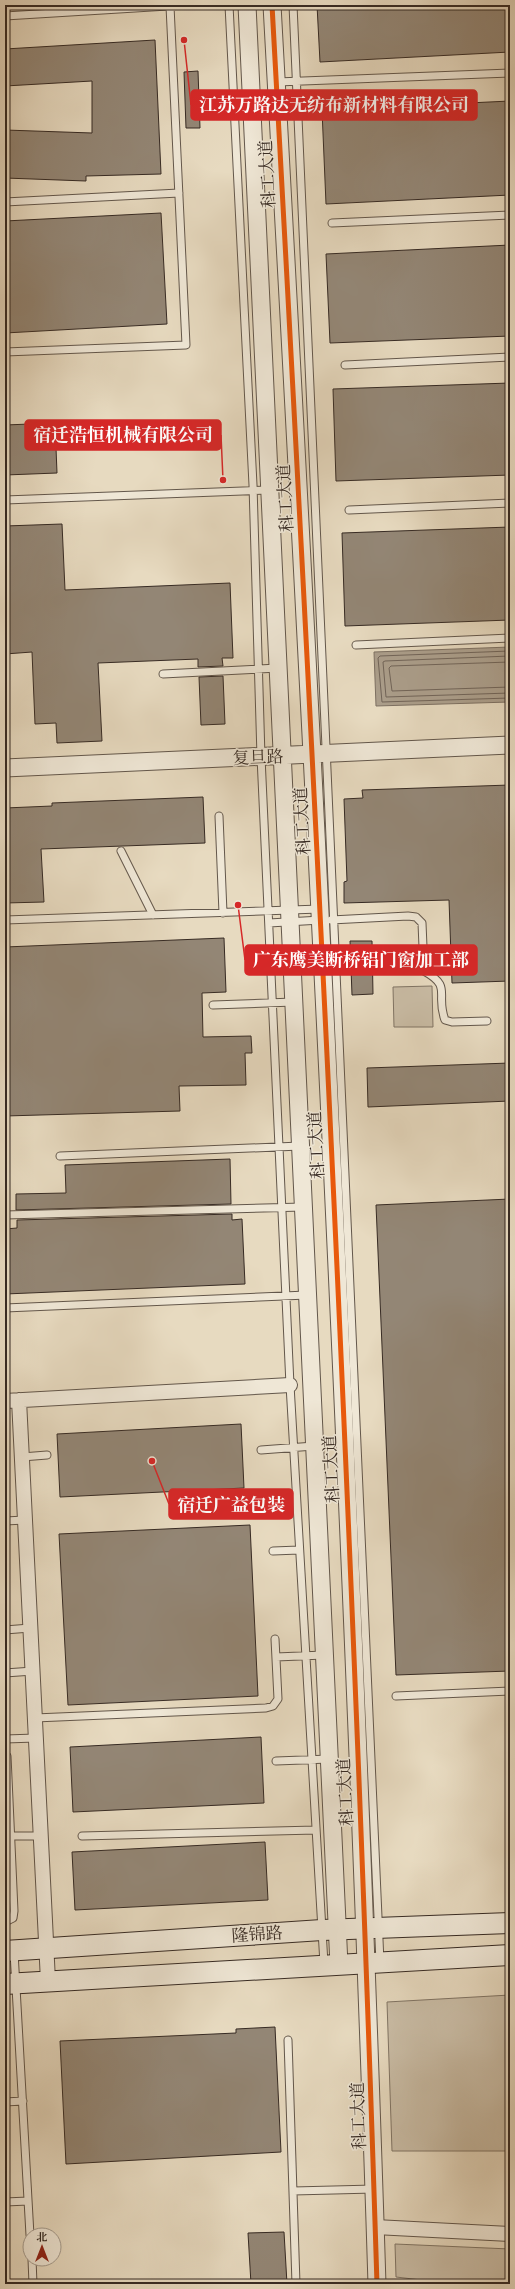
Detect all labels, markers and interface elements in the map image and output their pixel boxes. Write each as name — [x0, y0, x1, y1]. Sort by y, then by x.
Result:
callout: 江苏万路达无纺布新材料有限公司 — [191, 90, 477, 120]
text: 江苏万路达无纺布新材料有限公司 — [199, 95, 469, 117]
street label: 科工大道 — [255, 139, 281, 208]
callout: 宿迁浩恒机械有限公司 — [25, 420, 221, 450]
text: 宿迁浩恒机械有限公司 — [33, 425, 213, 447]
street label: 科工大道 — [273, 463, 299, 532]
street label: 复旦路 — [232, 746, 284, 770]
street label: 科工大道 — [290, 786, 316, 855]
callout: 广东鹰美断桥铝门窗加工部 — [245, 945, 477, 975]
text: 广东鹰美断桥铝门窗加工部 — [253, 950, 469, 972]
street label: 科工大道 — [304, 1110, 330, 1179]
street label: 科工大道 — [319, 1434, 345, 1503]
callout: 宿迁广益包装 — [169, 1489, 293, 1519]
text: 宿迁广益包装 — [177, 1495, 285, 1517]
street label: 科工大道 — [333, 1757, 359, 1826]
street label: 隆锦路 — [231, 1922, 283, 1948]
street label: 科工大道 — [347, 2082, 371, 2150]
north arrow — [22, 2227, 62, 2267]
text: 北 — [37, 2231, 48, 2245]

